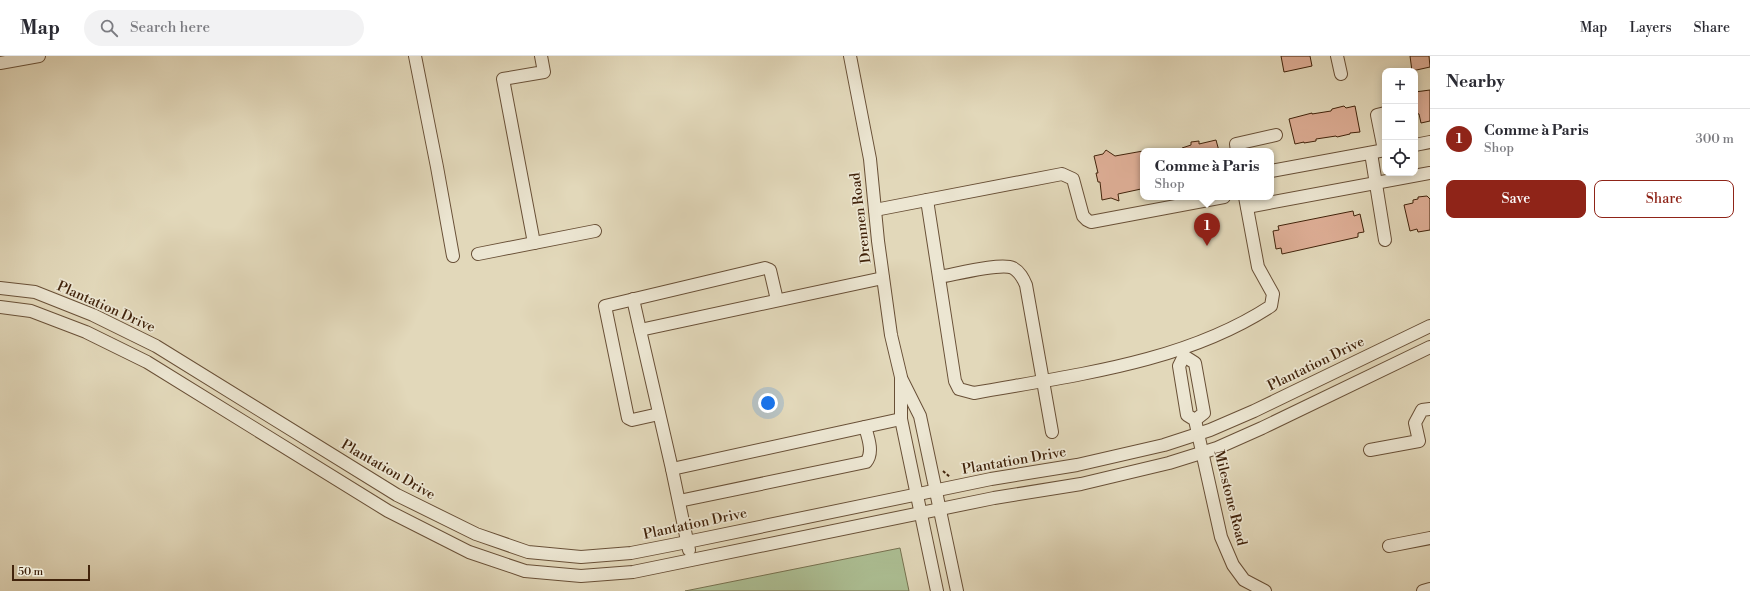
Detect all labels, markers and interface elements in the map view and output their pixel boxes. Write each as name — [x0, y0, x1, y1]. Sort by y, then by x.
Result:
search box — [84, 10, 364, 46]
text: Map — [20, 16, 60, 40]
icon: search — [98, 17, 120, 39]
text: Search here — [130, 18, 210, 37]
text: Map — [1580, 19, 1607, 37]
text: Layers — [1629, 19, 1672, 37]
text: Share — [1694, 19, 1730, 37]
map controls — [1382, 68, 1418, 176]
button: + — [1382, 68, 1418, 104]
text: Nearby — [1446, 71, 1505, 93]
button: − — [1382, 104, 1418, 140]
text: Comme à Paris — [1484, 121, 1589, 140]
text: 1 — [1456, 131, 1462, 147]
text: 300 m — [1696, 131, 1734, 147]
button: locate — [1382, 140, 1418, 176]
text: Shop — [1484, 140, 1514, 156]
popup — [1140, 148, 1274, 200]
text: Comme à Paris — [1155, 157, 1259, 176]
street label: Drennen Road — [846, 172, 875, 264]
text: Shop — [1155, 176, 1185, 192]
button: Save — [1446, 180, 1586, 218]
button: Share — [1594, 180, 1734, 218]
pin: 1 — [1194, 213, 1220, 246]
street label: Plantation Drive — [54, 277, 158, 337]
street label: Plantation Drive — [1265, 333, 1367, 395]
your location — [758, 393, 778, 413]
street label: Plantation Drive — [338, 436, 438, 504]
street label: Plantation Drive — [960, 443, 1068, 479]
street label: Milestone Road — [1209, 448, 1251, 548]
street label: Plantation Drive — [641, 504, 749, 544]
scale bar — [12, 563, 90, 582]
text: 50 m — [18, 565, 43, 579]

